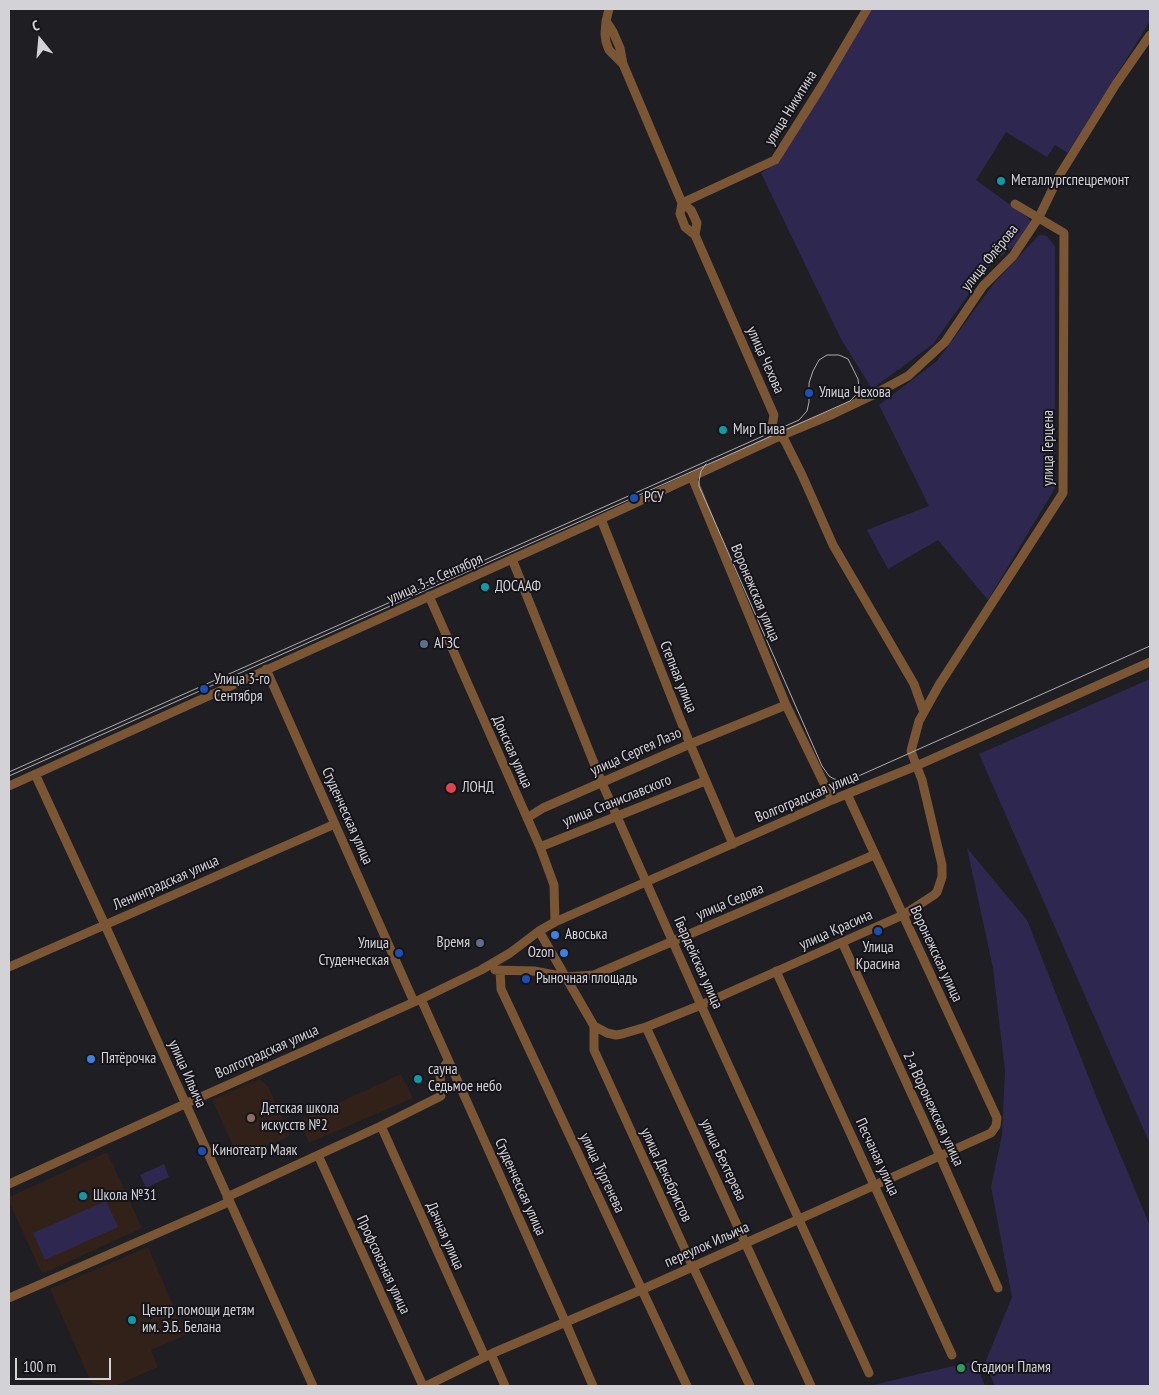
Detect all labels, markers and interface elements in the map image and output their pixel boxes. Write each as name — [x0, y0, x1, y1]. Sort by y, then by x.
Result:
north arrow — [15, 15, 65, 65]
text: С — [30, 16, 41, 35]
street label: улица Никитина — [761, 67, 821, 149]
place label: Металлургспецремонт — [1011, 172, 1129, 190]
marker: Металлургспецремонт — [995, 175, 1007, 187]
street label: улица Флёрова — [958, 221, 1022, 295]
street label: улица Чехова — [742, 324, 788, 396]
place label: Улица Чехова — [819, 384, 891, 402]
marker: Улица Чехова — [803, 387, 815, 399]
street label: улица Герцена — [1040, 410, 1058, 486]
place label: Мир Пива — [733, 421, 785, 439]
marker: Мир Пива — [717, 424, 729, 436]
place label: РСУ — [644, 489, 664, 507]
marker: РСУ — [628, 492, 640, 504]
street label: Воронежская улица — [726, 542, 784, 644]
street label: улица 3-е Сентября — [384, 550, 486, 608]
place label: ДОСААФ — [495, 578, 541, 596]
marker: ДОСААФ — [479, 581, 491, 593]
place label: АГЗС — [434, 635, 460, 653]
marker: АГЗС — [418, 638, 430, 650]
street label: Степная улица — [655, 639, 701, 715]
place label: Улица 3-го Сентября — [214, 671, 270, 706]
marker: Улица 3-го Сентября — [198, 683, 210, 695]
street label: Донская улица — [488, 713, 536, 791]
street label: улица Сергея Лазо — [588, 724, 684, 780]
street label: Студенческая улица — [318, 765, 376, 867]
street label: Волгоградская улица — [752, 767, 862, 827]
street label: улица Станиславского — [560, 771, 674, 831]
place label: ЛОНД — [462, 779, 494, 797]
marker: ЛОНД — [444, 781, 458, 795]
street label: Ленинградская улица — [110, 852, 222, 914]
street label: улица Седова — [694, 880, 766, 924]
street label: Воронежская улица — [906, 903, 966, 1005]
street label: улица Красина — [797, 906, 875, 954]
street label: Гвардейская улица — [670, 914, 726, 1012]
marker: Улица Красина — [872, 925, 884, 937]
place label: Авоська — [565, 926, 607, 944]
marker: Авоська — [549, 929, 561, 941]
place label: Время — [437, 934, 470, 952]
place label: Улица Студенческая — [318, 935, 389, 970]
marker: Время — [474, 937, 486, 949]
place label: Улица Красина — [856, 939, 900, 974]
place label: Ozon — [528, 944, 554, 962]
marker: Улица Студенческая — [393, 947, 405, 959]
marker: Ozon — [558, 947, 570, 959]
place label: Рыночная площадь — [536, 970, 637, 988]
marker: Рыночная площадь — [520, 973, 532, 985]
street label: Волгоградская улица — [213, 1021, 321, 1083]
street label: улица Ильича — [164, 1037, 210, 1111]
street label: 2-я Воронежская улица — [899, 1049, 967, 1169]
place label: Пятёрочка — [101, 1050, 156, 1068]
marker: Пятёрочка — [85, 1053, 97, 1065]
place label: сауна Седьмое небо — [428, 1061, 502, 1096]
marker: сауна Седьмое небо — [412, 1073, 424, 1085]
place label: Детская школа искусств №2 — [261, 1100, 339, 1135]
marker: Детская школа искусств №2 — [245, 1112, 257, 1124]
street label: Песчаная улица — [851, 1115, 903, 1199]
street label: улица Бехтерева — [696, 1116, 750, 1204]
street label: улица Декабристов — [636, 1125, 696, 1225]
street label: улица Тургенева — [576, 1130, 628, 1216]
street label: Студенческая улица — [491, 1136, 549, 1238]
place label: Кинотеатр Маяк — [212, 1142, 297, 1160]
marker: Кинотеатр Маяк — [196, 1145, 208, 1157]
place label: Школа №31 — [93, 1187, 157, 1205]
marker: Школа №31 — [77, 1190, 89, 1202]
street label: Дачная улица — [422, 1199, 468, 1273]
street label: Профсоюзная улица — [352, 1213, 414, 1317]
street label: переулок Ильича — [662, 1218, 752, 1272]
place label: Центр помощи детям им. Э.Б. Белана — [142, 1302, 255, 1337]
marker: Центр помощи детям им. Э.Б. Белана — [126, 1314, 138, 1326]
scale bar — [18, 1348, 114, 1380]
text: 100 m — [23, 1357, 56, 1376]
place label: Стадион Пламя — [971, 1359, 1051, 1377]
marker: Стадион Пламя — [955, 1362, 967, 1374]

